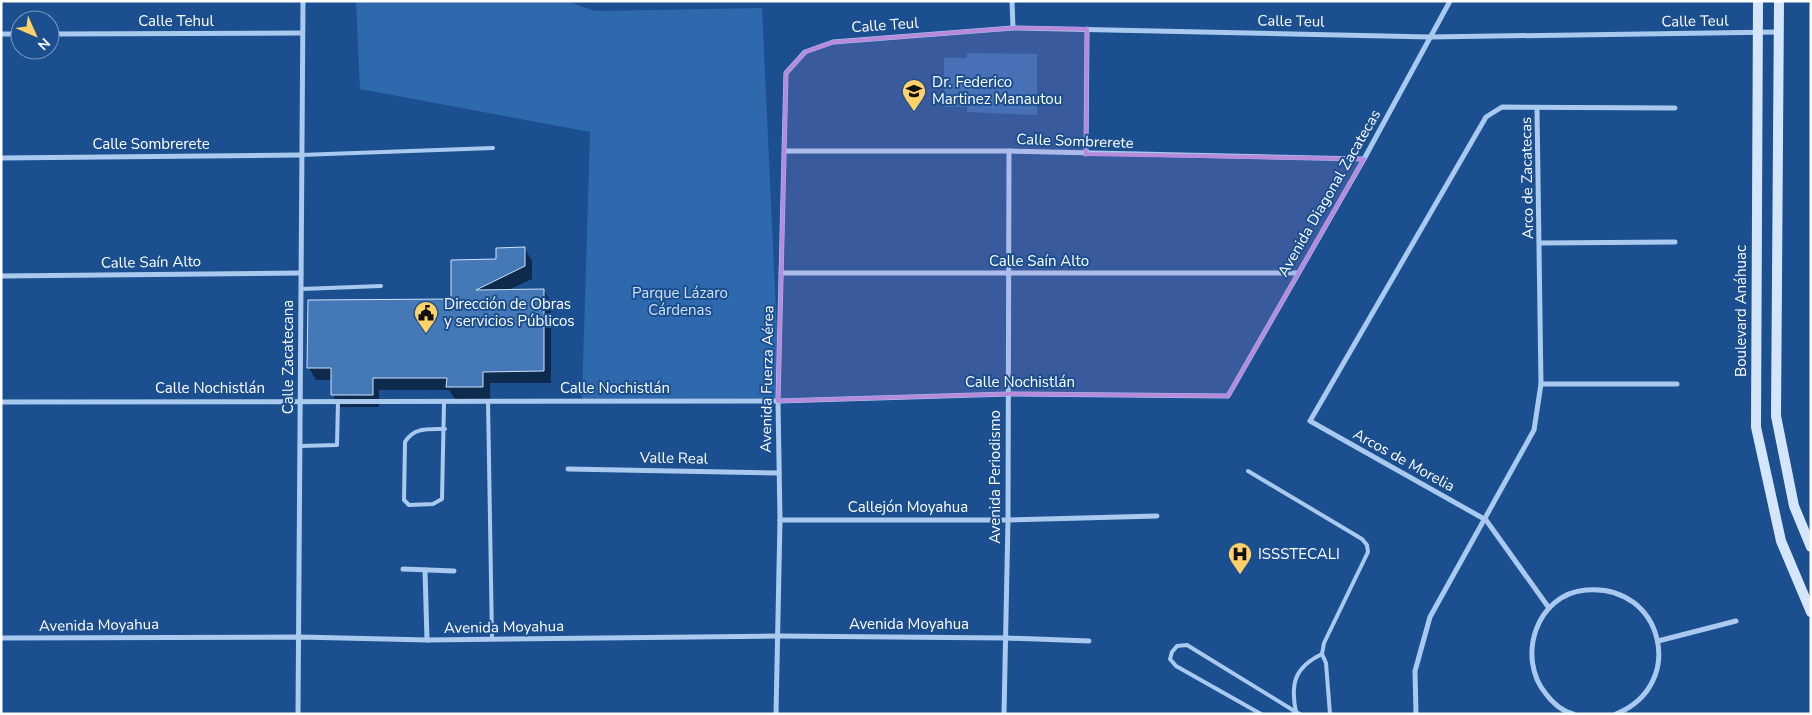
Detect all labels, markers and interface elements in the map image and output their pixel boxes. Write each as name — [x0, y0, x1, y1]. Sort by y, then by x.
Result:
north arrow — [10, 10, 60, 60]
street label: Calle Teul — [1257, 10, 1325, 32]
street label: Calle Teul — [1661, 10, 1729, 32]
street label: Calle Tehul — [138, 11, 214, 31]
street label: Calle Teul — [851, 13, 920, 37]
text: N — [33, 33, 54, 54]
place label: Dr. Federico Martinez Manautou — [932, 72, 1062, 109]
school or university icon: Dr. Federico Martinez Manautou — [901, 78, 927, 112]
street label: Avenida Diagonal Zacatecas — [1273, 106, 1385, 280]
street label: Arco de Zacatecas — [1516, 117, 1538, 239]
street label: Calle Sombrerete — [1016, 129, 1134, 153]
street label: Calle Sombrerete — [92, 134, 210, 154]
street label: Boulevard Anáhuac — [1731, 245, 1751, 377]
street label: Calle Saín Alto — [101, 251, 201, 273]
street label: Calle Saín Alto — [989, 251, 1089, 271]
park label: Parque Lázaro Cárdenas — [632, 283, 728, 320]
place label: Dirección de Obras y servicios Públicos — [444, 294, 574, 331]
street label: Calle Zacatecana — [278, 300, 298, 414]
public building icon: Dirección de Obras y servicios Públicos — [413, 300, 439, 334]
street label: Avenida Fuerza Aérea — [756, 305, 778, 453]
street label: Calle Nochistlán — [965, 372, 1075, 392]
street label: Calle Nochistlán — [155, 378, 265, 398]
street label: Calle Nochistlán — [560, 378, 670, 398]
street label: Avenida Periodismo — [985, 410, 1005, 544]
street label: Arcos de Morelia — [1350, 424, 1458, 496]
street label: Valle Real — [639, 447, 709, 469]
street label: Callejón Moyahua — [848, 497, 968, 517]
hospital icon: ISSSTECALI — [1227, 541, 1253, 575]
place label: ISSSTECALI — [1258, 544, 1340, 564]
street label: Avenida Moyahua — [39, 614, 159, 636]
street label: Avenida Moyahua — [849, 614, 969, 634]
street label: Avenida Moyahua — [444, 616, 564, 638]

